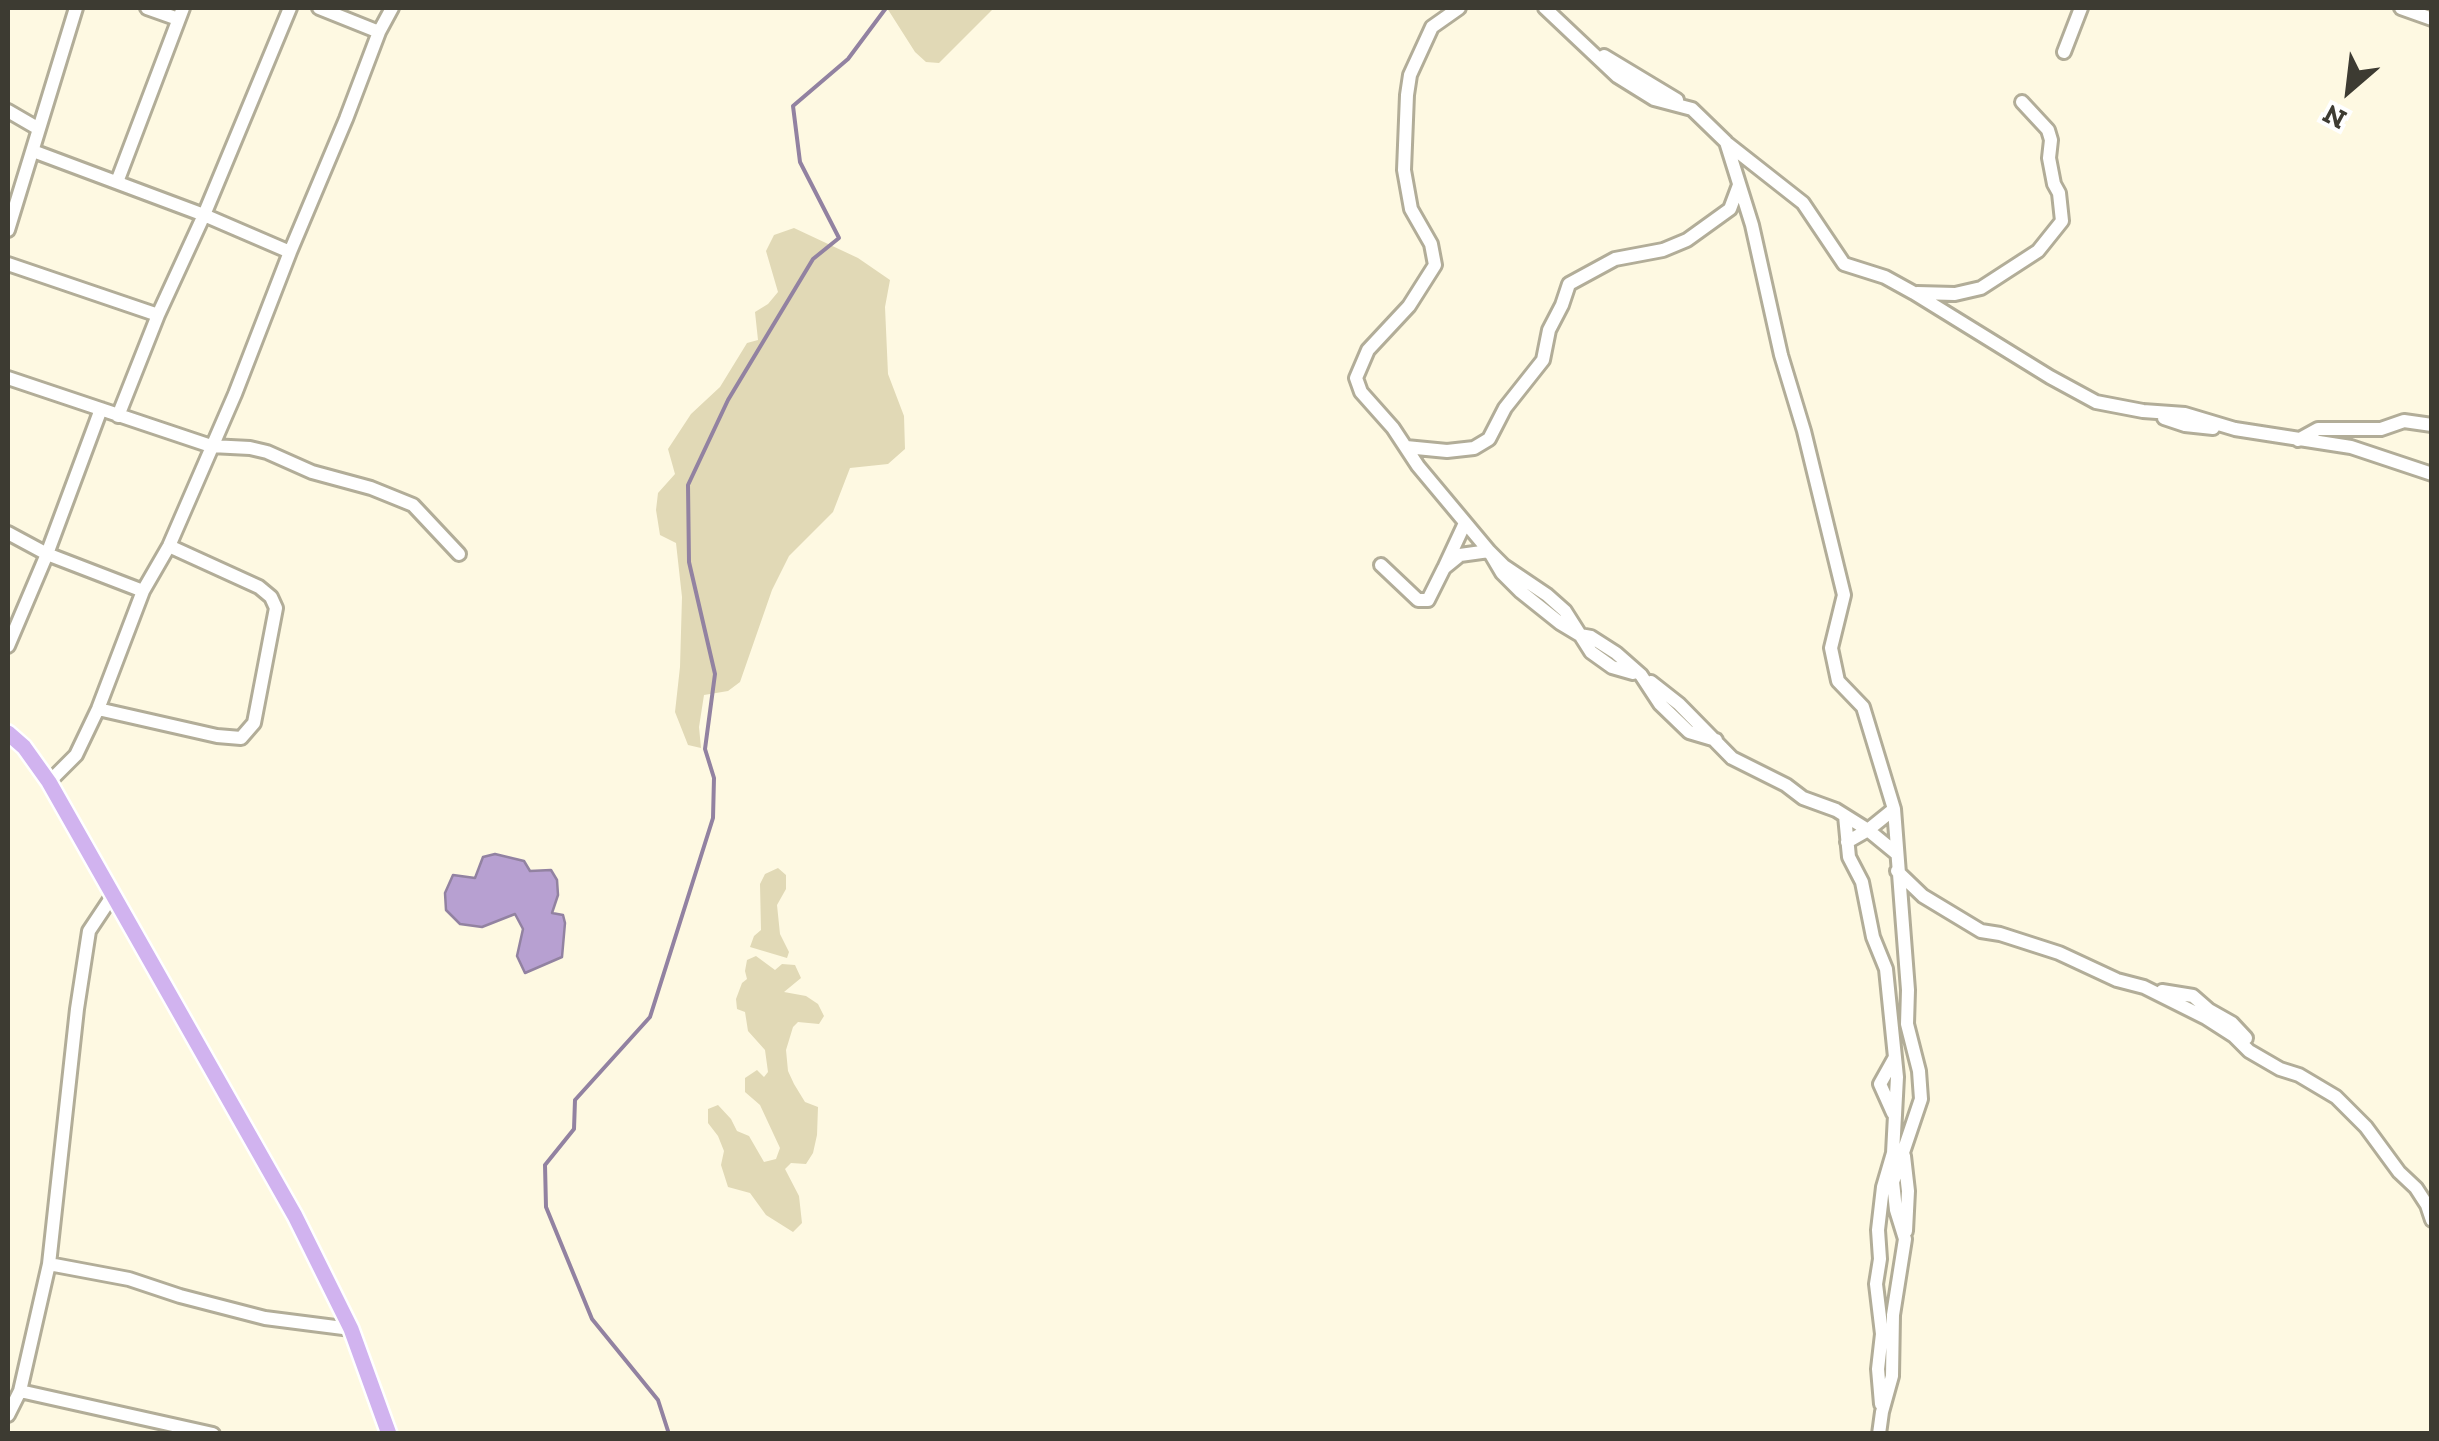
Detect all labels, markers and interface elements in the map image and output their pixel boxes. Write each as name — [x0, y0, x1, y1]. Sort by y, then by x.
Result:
north arrow — [2299, 40, 2399, 140]
text: N — [2318, 97, 2352, 136]

